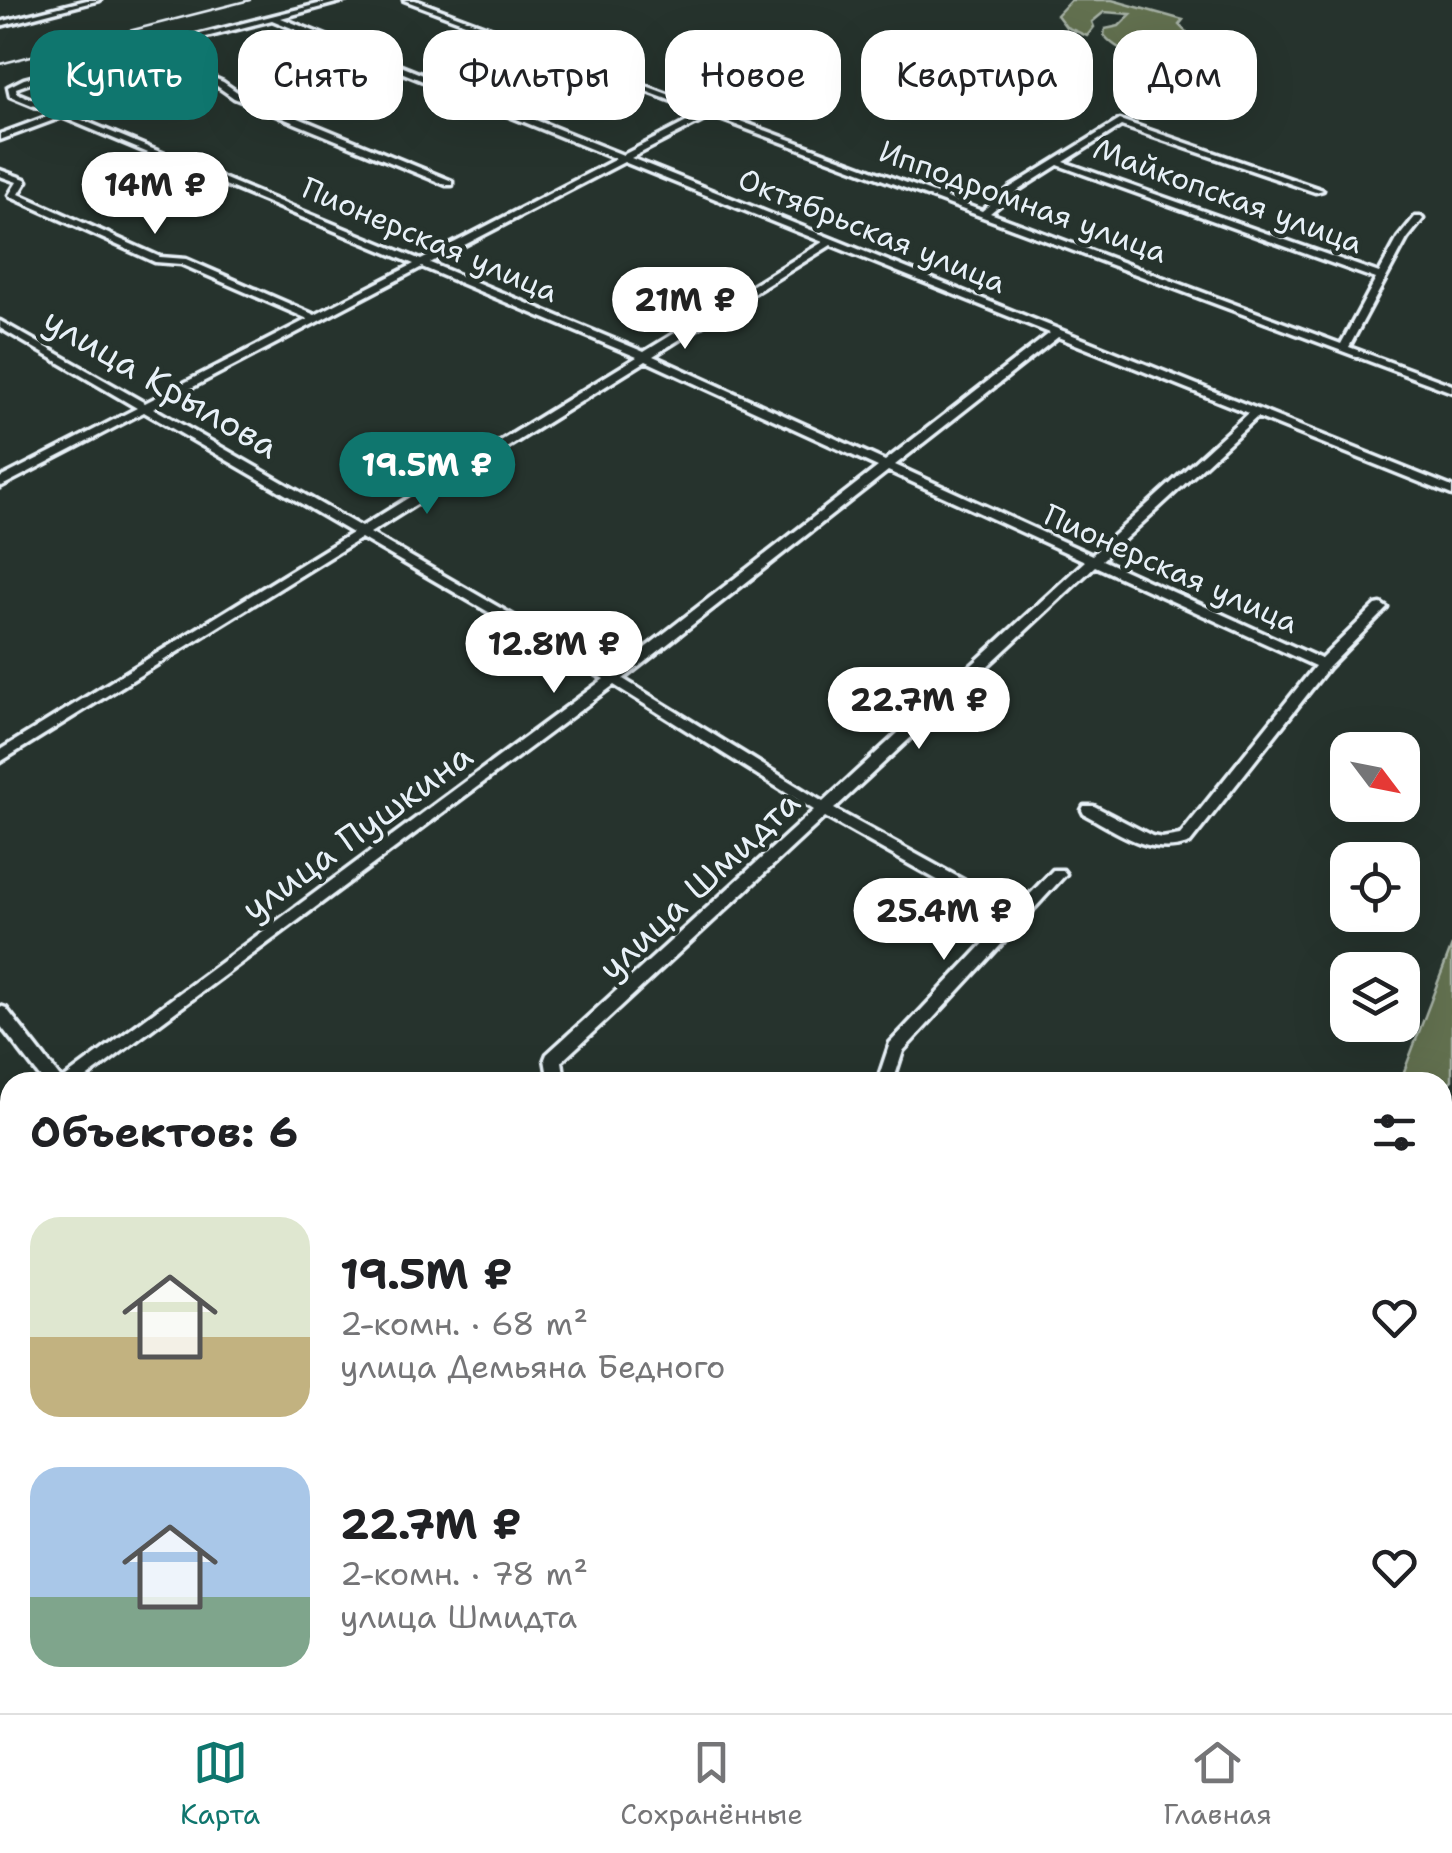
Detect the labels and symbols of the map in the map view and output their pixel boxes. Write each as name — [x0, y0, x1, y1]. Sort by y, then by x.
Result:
street label: Майкопская улица — [1088, 128, 1369, 263]
street label: Ипподромная улица — [873, 130, 1173, 273]
pin: 14M ₽ — [85, 152, 225, 237]
street label: Октябрьская улица — [732, 158, 1013, 303]
street label: Пионерская улица — [296, 167, 565, 312]
pin: 21M ₽ — [615, 267, 755, 352]
street label: улица Крылова — [35, 296, 288, 469]
pin: 19.5M ₽ — [335, 432, 519, 517]
street label: Пионерская улица — [1038, 494, 1305, 643]
pin: 12.8M ₽ — [462, 611, 646, 696]
pin: 22.7M ₽ — [827, 667, 1011, 752]
street label: улица Пушкина — [232, 732, 482, 931]
north arrow — [1330, 732, 1420, 822]
street label: улица Шмидта — [588, 779, 810, 990]
pin: 25.4M ₽ — [852, 878, 1036, 963]

